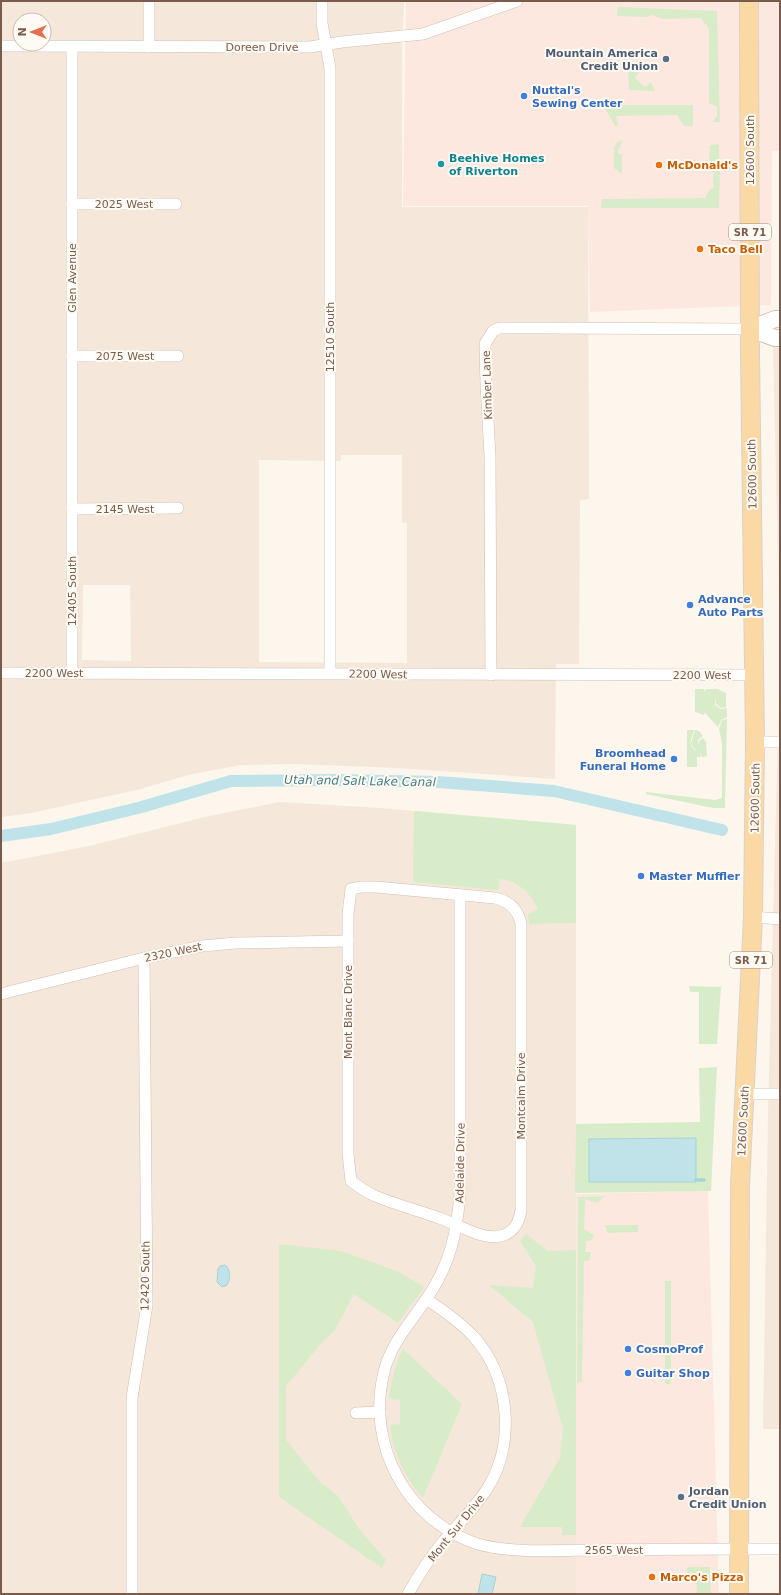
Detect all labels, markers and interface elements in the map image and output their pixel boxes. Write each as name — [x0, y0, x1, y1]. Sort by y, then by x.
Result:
north arrow — [12, 12, 52, 52]
text: N — [16, 27, 29, 37]
street label: Doreen Drive — [226, 41, 299, 54]
place label: Mountain America Credit Union — [545, 47, 658, 73]
marker: Mountain America Credit Union — [661, 54, 671, 64]
place label: Nuttal's Sewing Center — [532, 84, 623, 110]
marker: Nuttal's Sewing Center — [519, 91, 529, 101]
street label: 12600 South — [744, 115, 757, 185]
place label: Beehive Homes of Riverton — [449, 152, 545, 178]
marker: Beehive Homes of Riverton — [436, 159, 446, 169]
place label: McDonald's — [667, 159, 738, 172]
marker: McDonald's — [654, 160, 664, 170]
street label: 2025 West — [95, 198, 154, 211]
road number: SR 71 — [729, 224, 771, 240]
street label: Glen Avenue — [66, 243, 79, 313]
place label: Taco Bell — [708, 243, 763, 256]
marker: Taco Bell — [695, 244, 705, 254]
street label: 12510 South — [324, 302, 337, 372]
street label: 2075 West — [96, 350, 155, 363]
street label: Kimber Lane — [480, 350, 495, 420]
street label: 12600 South — [745, 439, 760, 509]
street label: 2145 West — [96, 503, 155, 516]
street label: 12405 South — [66, 556, 79, 626]
place label: Advance Auto Parts — [698, 593, 764, 619]
marker: Advance Auto Parts — [685, 600, 695, 610]
street label: 2200 West — [25, 667, 84, 680]
street label: 2200 West — [349, 667, 408, 682]
street label: 2200 West — [673, 669, 732, 682]
place label: Broomhead Funeral Home — [580, 747, 666, 773]
marker: Broomhead Funeral Home — [669, 754, 679, 764]
street label: 12600 South — [748, 763, 763, 833]
water label: Utah and Salt Lake Canal — [284, 773, 437, 789]
place label: Master Muffler — [649, 870, 740, 883]
marker: Master Muffler — [636, 871, 646, 881]
street label: 2320 West — [143, 940, 204, 965]
road number: SR 71 — [730, 952, 772, 968]
street label: Mont Blanc Drive — [342, 965, 355, 1059]
street label: Montcalm Drive — [515, 1052, 528, 1139]
street label: 12600 South — [735, 1085, 752, 1157]
street label: Adelaide Drive — [453, 1122, 468, 1203]
street label: 12420 South — [138, 1241, 153, 1311]
place label: CosmoProf — [636, 1343, 703, 1356]
marker: CosmoProf — [623, 1344, 633, 1354]
place label: Guitar Shop — [636, 1367, 710, 1380]
marker: Guitar Shop — [623, 1368, 633, 1378]
place label: Jordan Credit Union — [688, 1485, 767, 1511]
street label: Mont Sur Drive — [425, 1492, 487, 1564]
marker: Jordan Credit Union — [676, 1492, 686, 1502]
street label: 2565 West — [585, 1544, 644, 1557]
place label: Marco's Pizza — [660, 1571, 744, 1584]
marker: Marco's Pizza — [647, 1572, 657, 1582]

